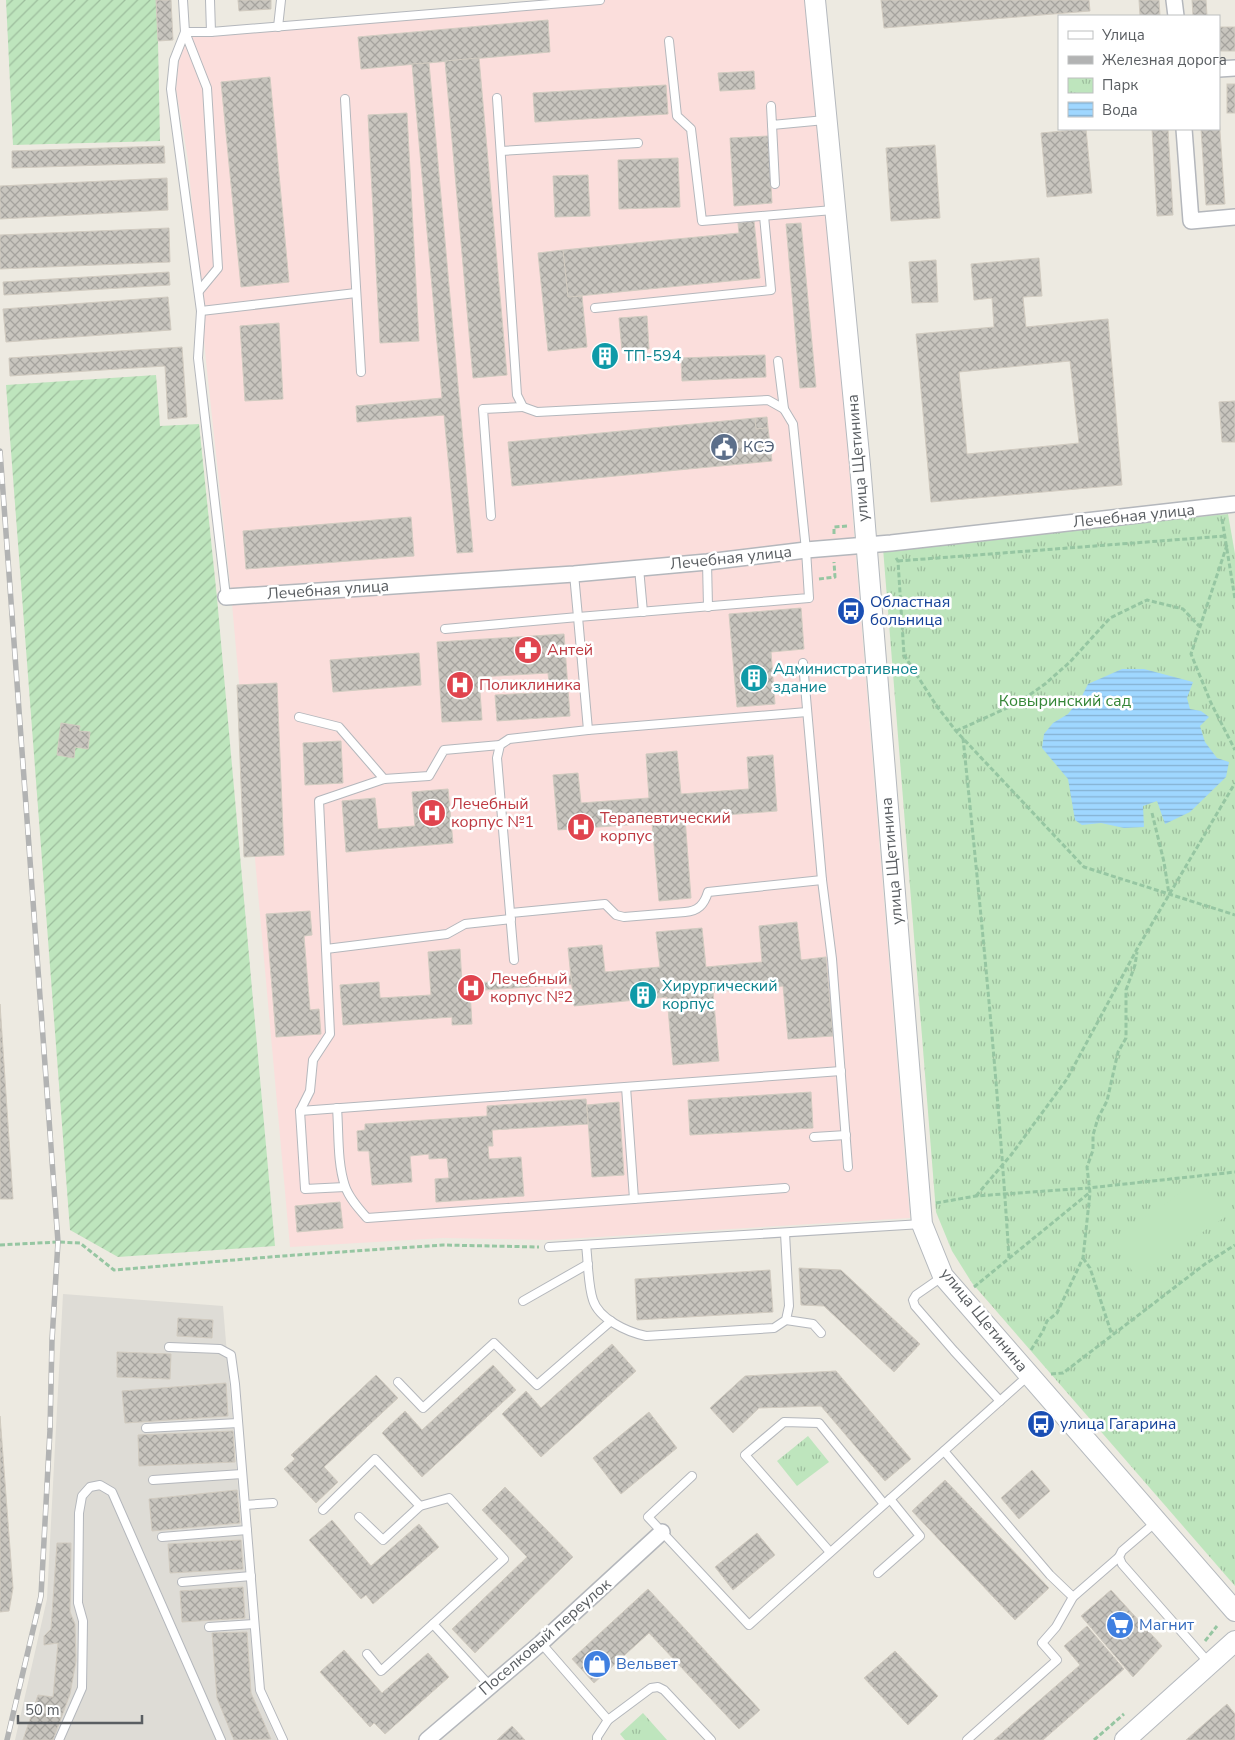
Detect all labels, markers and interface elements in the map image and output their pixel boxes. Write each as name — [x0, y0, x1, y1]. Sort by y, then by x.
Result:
legend — [1058, 15, 1220, 130]
text: Улица — [1101, 25, 1145, 45]
text: Железная дорога — [1102, 50, 1227, 70]
text: Парк — [1102, 75, 1138, 95]
text: Вода — [1102, 100, 1138, 120]
building icon: ТП-594 — [590, 341, 620, 371]
place label: ТП-594 — [624, 345, 682, 367]
street label: улица Щетинина — [841, 393, 875, 523]
public building icon: КСЭ — [709, 432, 739, 462]
place label: КСЭ — [743, 436, 775, 458]
street label: Лечебная улица — [1072, 499, 1196, 533]
street label: Лечебная улица — [669, 541, 793, 575]
street label: Лечебная улица — [266, 575, 390, 605]
place label: Областная больница — [870, 591, 950, 631]
bus stop icon: Областная больница — [836, 596, 866, 626]
pharmacy icon: Антей — [513, 635, 543, 665]
place label: Антей — [547, 639, 593, 661]
place label: Административное здание — [773, 658, 918, 698]
building icon: Административное здание — [739, 663, 769, 693]
hospital icon: Поликлиника — [445, 670, 475, 700]
place label: Поликлиника — [479, 674, 581, 696]
park label: Ковыринский сад — [999, 690, 1132, 712]
place label: Лечебный корпус №1 — [451, 793, 534, 833]
street label: улица Щетинина — [875, 796, 909, 926]
hospital icon: Лечебный корпус №1 — [417, 798, 447, 828]
place label: Терапевтический корпус — [600, 807, 731, 847]
hospital icon: Терапевтический корпус — [566, 812, 596, 842]
place label: Лечебный корпус №2 — [490, 968, 573, 1008]
hospital icon: Лечебный корпус №2 — [456, 973, 486, 1003]
place label: Хирургический корпус — [662, 975, 777, 1015]
building icon: Хирургический корпус — [628, 980, 658, 1010]
street label: улица Щетинина — [935, 1263, 1033, 1377]
bus stop icon: улица Гагарина — [1026, 1409, 1056, 1439]
place label: улица Гагарина — [1060, 1413, 1176, 1435]
street label: Поселковый переулок — [474, 1573, 616, 1701]
supermarket icon: Магнит — [1105, 1610, 1135, 1640]
place label: Магнит — [1139, 1614, 1195, 1636]
shop icon: Вельвет — [582, 1649, 612, 1679]
place label: Вельвет — [616, 1653, 679, 1675]
scale bar — [18, 1692, 141, 1724]
text: 50 m — [25, 1700, 60, 1720]

